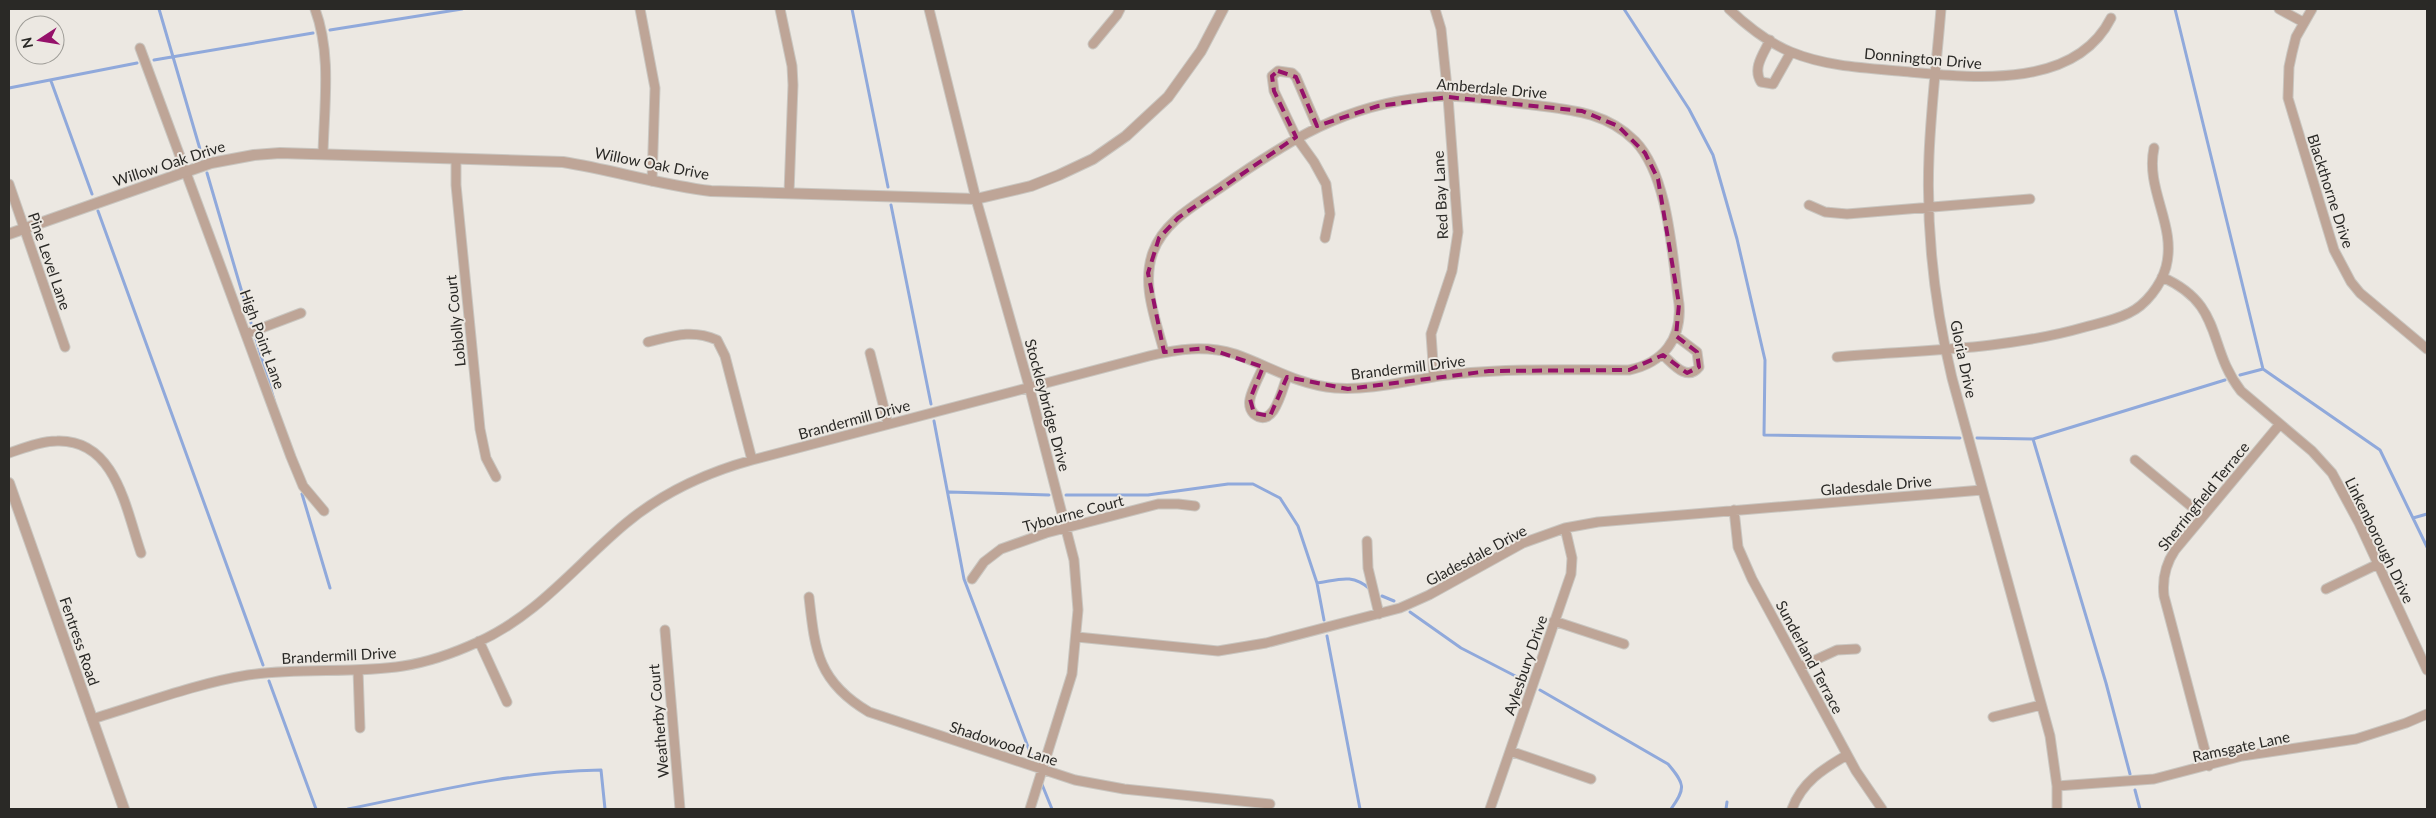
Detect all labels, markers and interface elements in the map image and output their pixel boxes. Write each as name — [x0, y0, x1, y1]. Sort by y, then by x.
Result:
north arrow — [15, 15, 65, 65]
text: N — [17, 36, 36, 50]
street label: Donnington Drive — [1863, 44, 1983, 72]
street label: Amberdale Drive — [1436, 74, 1548, 102]
street label: Blackthorne Drive — [2304, 132, 2358, 250]
street label: Willow Oak Drive — [111, 136, 227, 190]
street label: Willow Oak Drive — [593, 143, 711, 183]
street label: Red Bay Lane — [1429, 150, 1451, 240]
street label: Pine Level Lane — [25, 210, 75, 312]
street label: Loblolly Court — [441, 274, 469, 368]
street label: High Point Lane — [237, 287, 289, 391]
street label: Gloria Drive — [1947, 318, 1981, 400]
street label: Stockleybridge Drive — [1022, 337, 1074, 473]
street label: Brandermill Drive — [1350, 351, 1466, 383]
street label: Brandermill Drive — [796, 395, 912, 443]
street label: Sherringfield Terrace — [2154, 438, 2253, 554]
street label: Gladesdale Drive — [1820, 471, 1932, 499]
street label: Linkenborough Drive — [2342, 474, 2418, 606]
street label: Tybourne Court — [1021, 491, 1126, 535]
street label: Gladesdale Drive — [1422, 521, 1530, 589]
street label: Fentress Road — [56, 594, 104, 688]
street label: Sunderland Terrace — [1773, 597, 1848, 717]
street label: Aylesbury Drive — [1499, 613, 1551, 717]
street label: Brandermill Drive — [281, 643, 397, 667]
street label: Weatherby Court — [644, 663, 672, 779]
street label: Shadowood Lane — [947, 717, 1061, 769]
street label: Ramsgate Lane — [2191, 727, 2291, 765]

